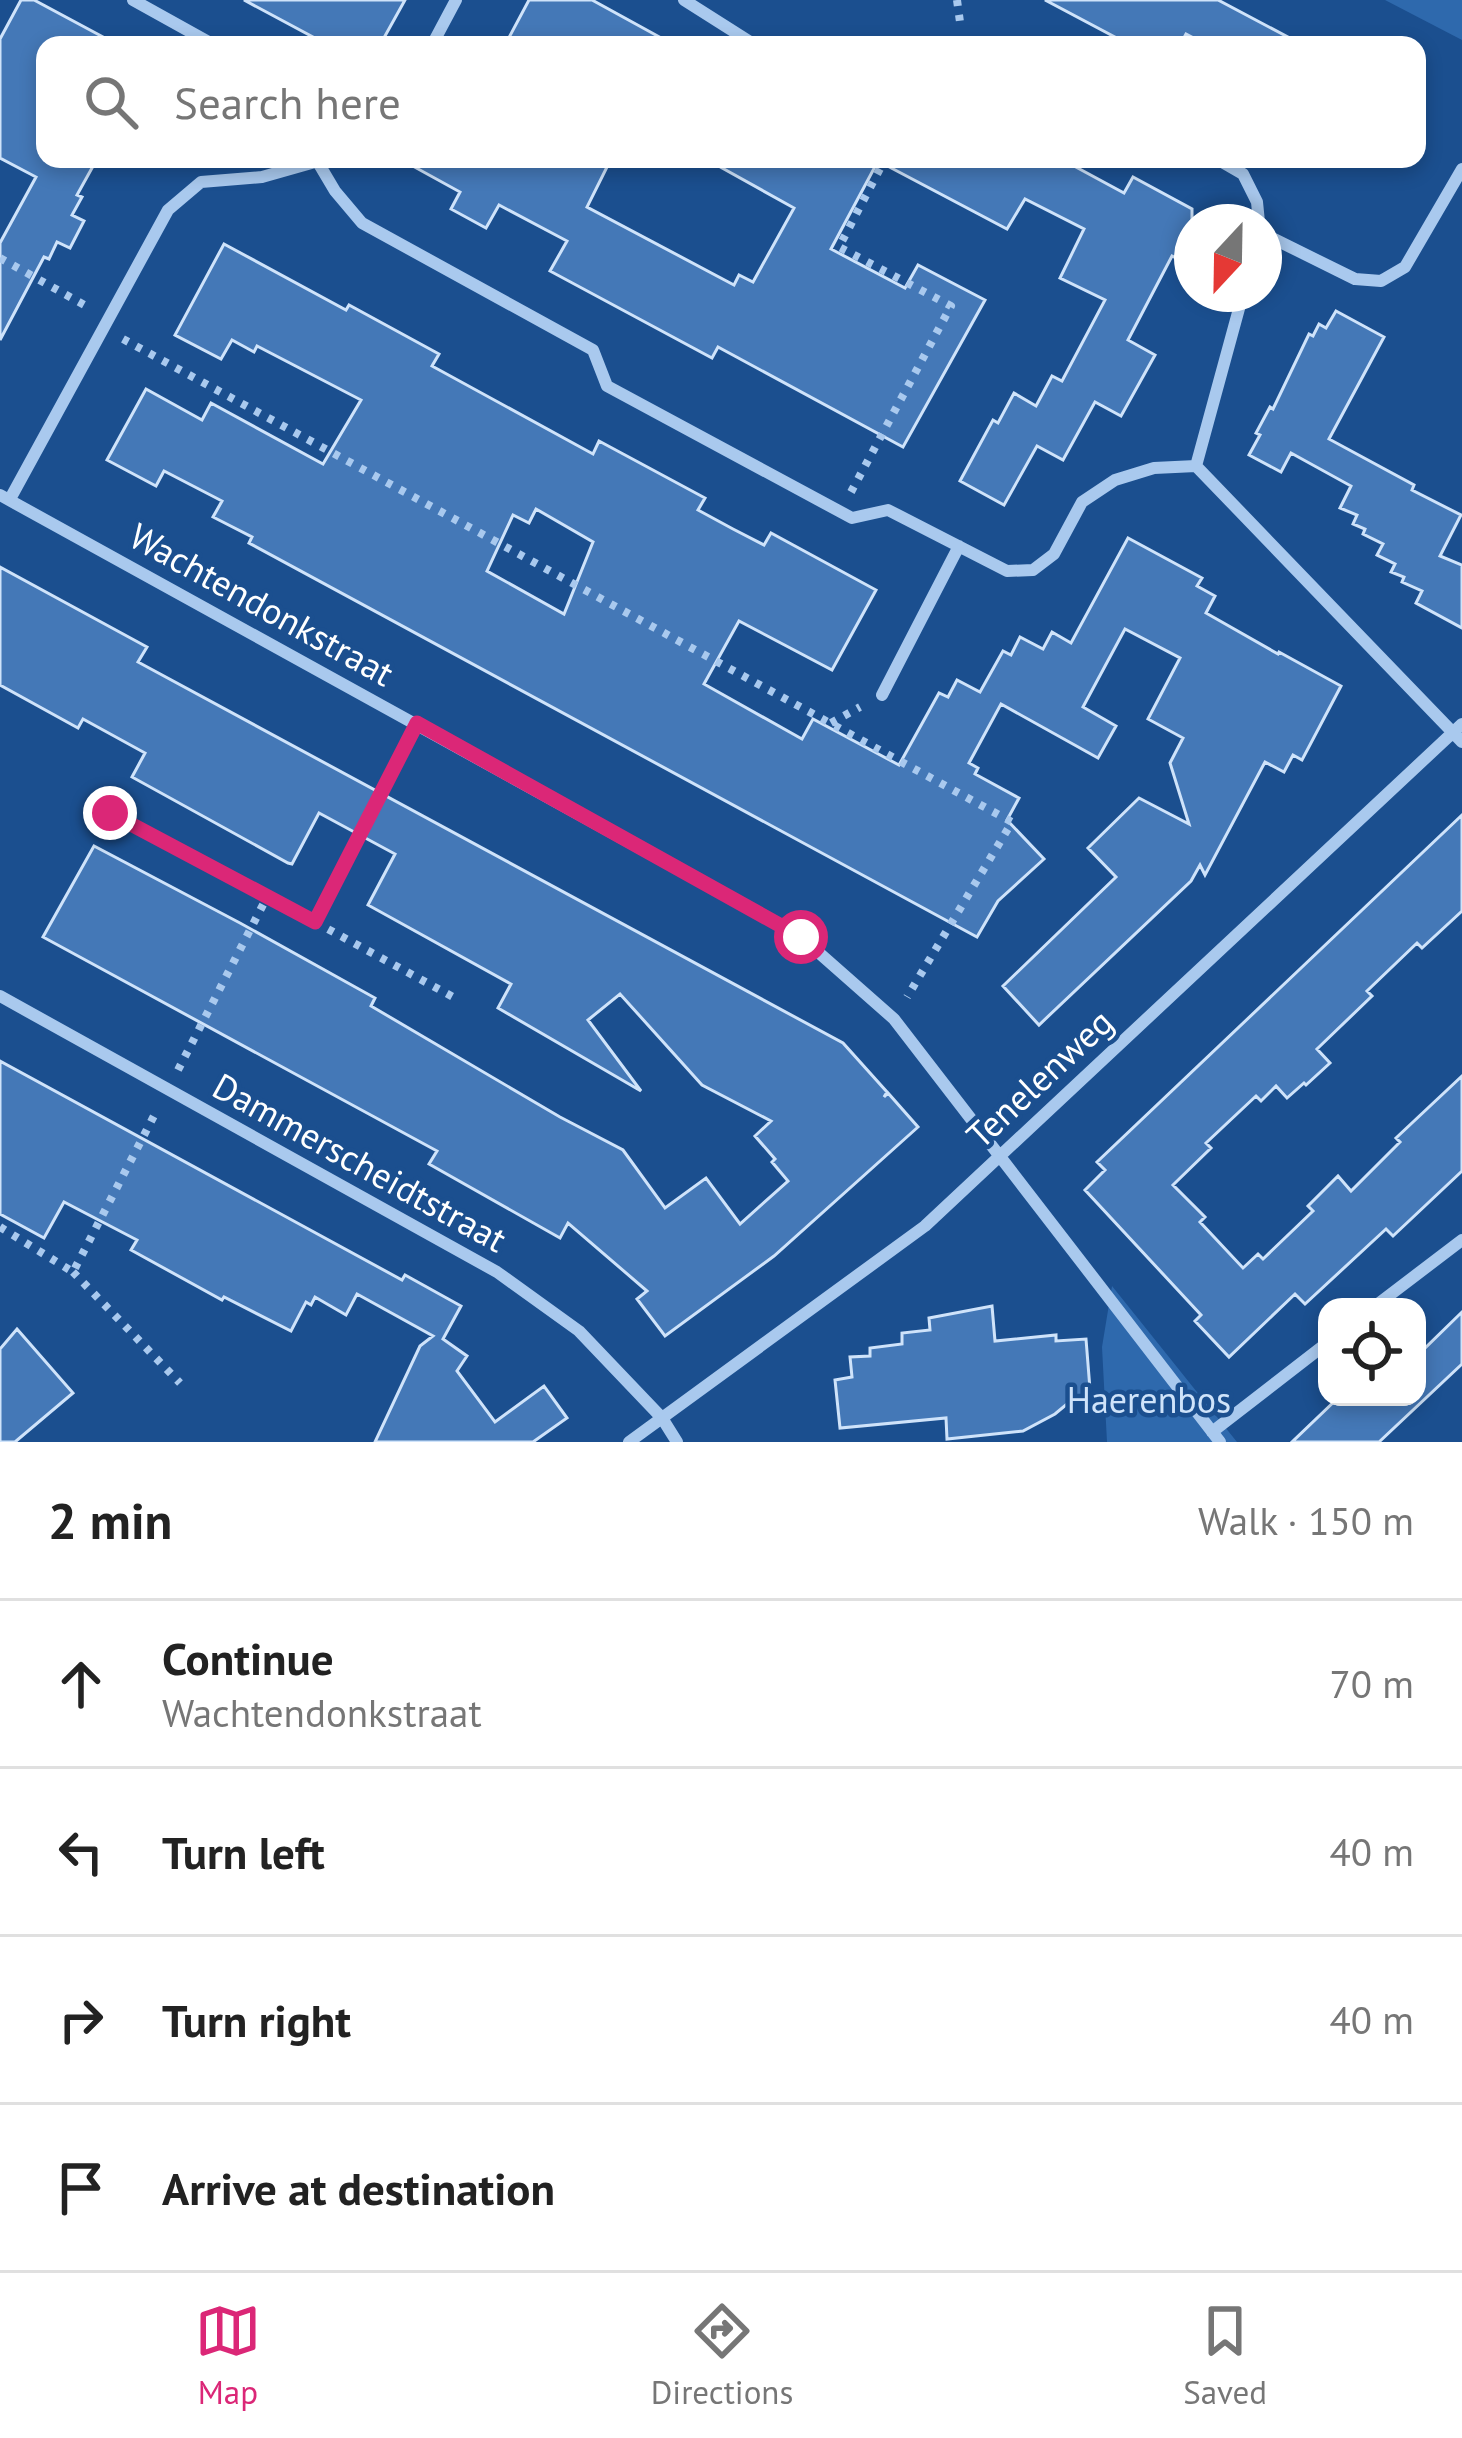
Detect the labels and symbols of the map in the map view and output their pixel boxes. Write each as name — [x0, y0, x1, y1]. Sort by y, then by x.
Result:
north arrow — [1174, 204, 1282, 312]
street label: Wachtendonkstraat — [122, 512, 402, 696]
route end — [83, 786, 137, 840]
route start — [774, 910, 828, 964]
street label: Tenelenweg — [956, 998, 1122, 1158]
street label: Dammerscheidtstraat — [205, 1062, 515, 1262]
park label: Haerenbos — [1067, 1376, 1231, 1423]

